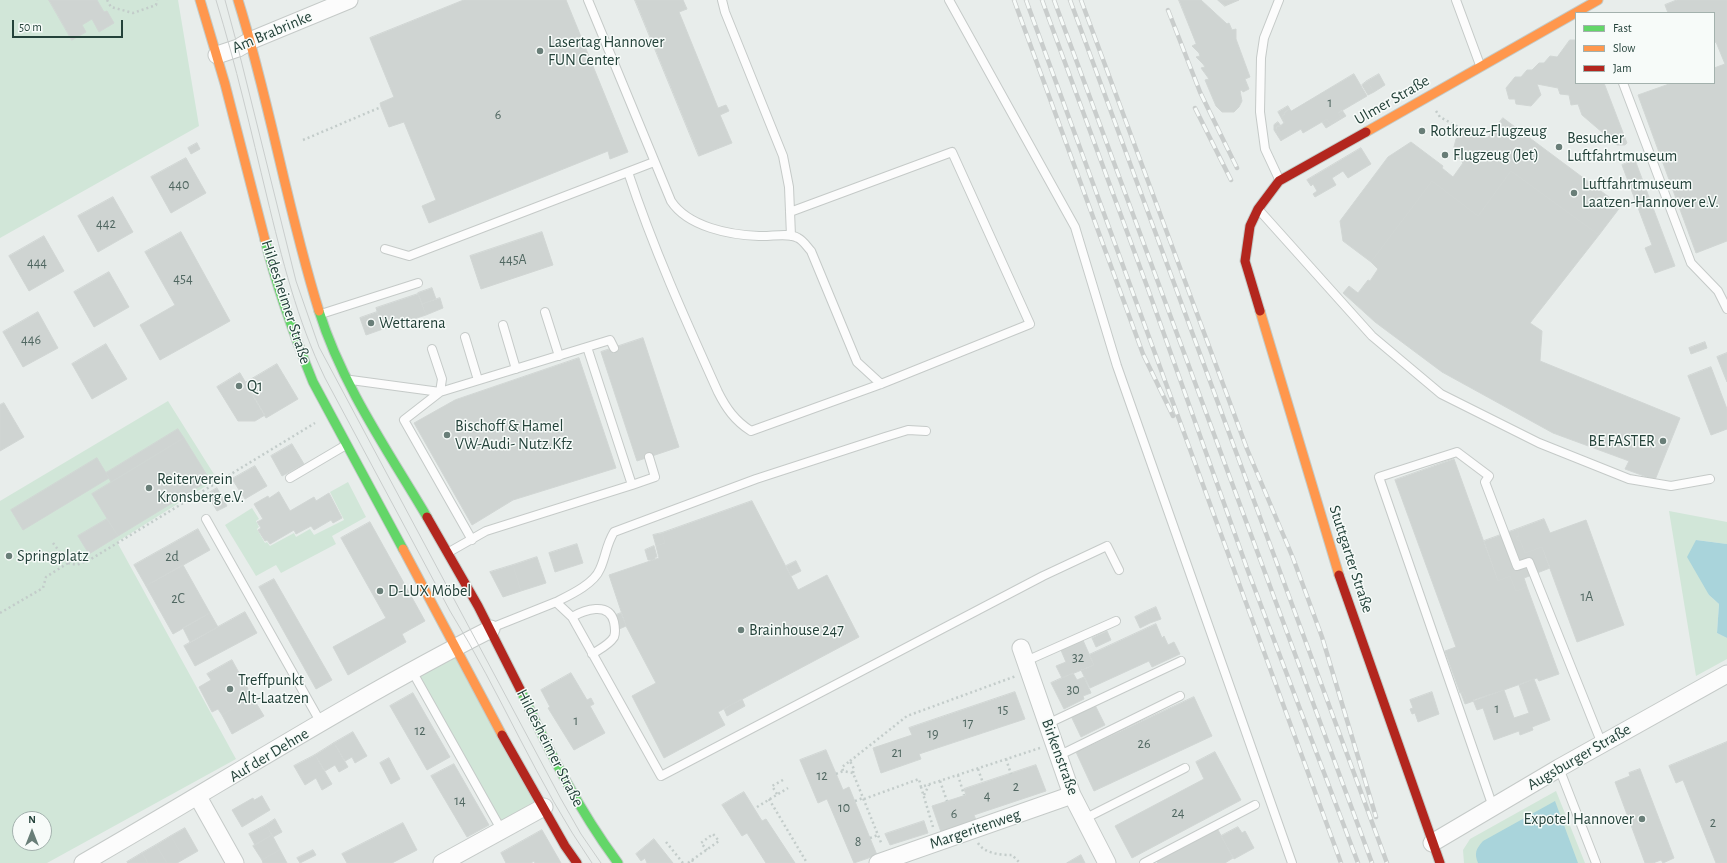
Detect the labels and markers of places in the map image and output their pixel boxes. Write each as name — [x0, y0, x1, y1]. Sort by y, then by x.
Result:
place label: Lasertag Hannover FUN Center — [548, 32, 664, 70]
marker: Lasertag Hannover FUN Center — [535, 46, 545, 56]
place label: Rotkreuz-Flugzeug — [1430, 121, 1547, 141]
marker: Rotkreuz-Flugzeug — [1417, 126, 1427, 136]
place label: Besucher Luftfahrtmuseum — [1567, 128, 1677, 166]
marker: Besucher Luftfahrtmuseum — [1554, 142, 1564, 152]
place label: Flugzeug (Jet) — [1453, 145, 1539, 165]
marker: Flugzeug (Jet) — [1440, 150, 1450, 160]
place label: Luftfahrtmuseum Laatzen-Hannover e.V. — [1582, 174, 1719, 212]
marker: Luftfahrtmuseum Laatzen-Hannover e.V. — [1569, 188, 1579, 198]
place label: Wettarena — [379, 313, 446, 333]
marker: Wettarena — [366, 318, 376, 328]
place label: Q1 — [247, 376, 263, 396]
marker: Q1 — [234, 381, 244, 391]
place label: Bischoff & Hamel VW-Audi- Nutz.Kfz — [455, 416, 572, 454]
marker: Bischoff & Hamel VW-Audi- Nutz.Kfz — [442, 430, 452, 440]
place label: BE FASTER — [1589, 431, 1655, 451]
marker: BE FASTER — [1658, 436, 1668, 446]
place label: Reiterverein Kronsberg e.V. — [157, 469, 244, 507]
marker: Reiterverein Kronsberg e.V. — [144, 483, 154, 493]
place label: Springplatz — [17, 546, 89, 566]
marker: Springplatz — [4, 551, 14, 561]
place label: D-LUX Möbel — [388, 581, 471, 601]
marker: D-LUX Möbel — [375, 586, 385, 596]
place label: Brainhouse 247 — [749, 620, 844, 640]
marker: Brainhouse 247 — [736, 625, 746, 635]
place label: Treffpunkt Alt-Laatzen — [238, 670, 309, 708]
marker: Treffpunkt Alt-Laatzen — [225, 684, 235, 694]
place label: Expotel Hannover — [1524, 809, 1634, 829]
marker: Expotel Hannover — [1637, 814, 1647, 824]

